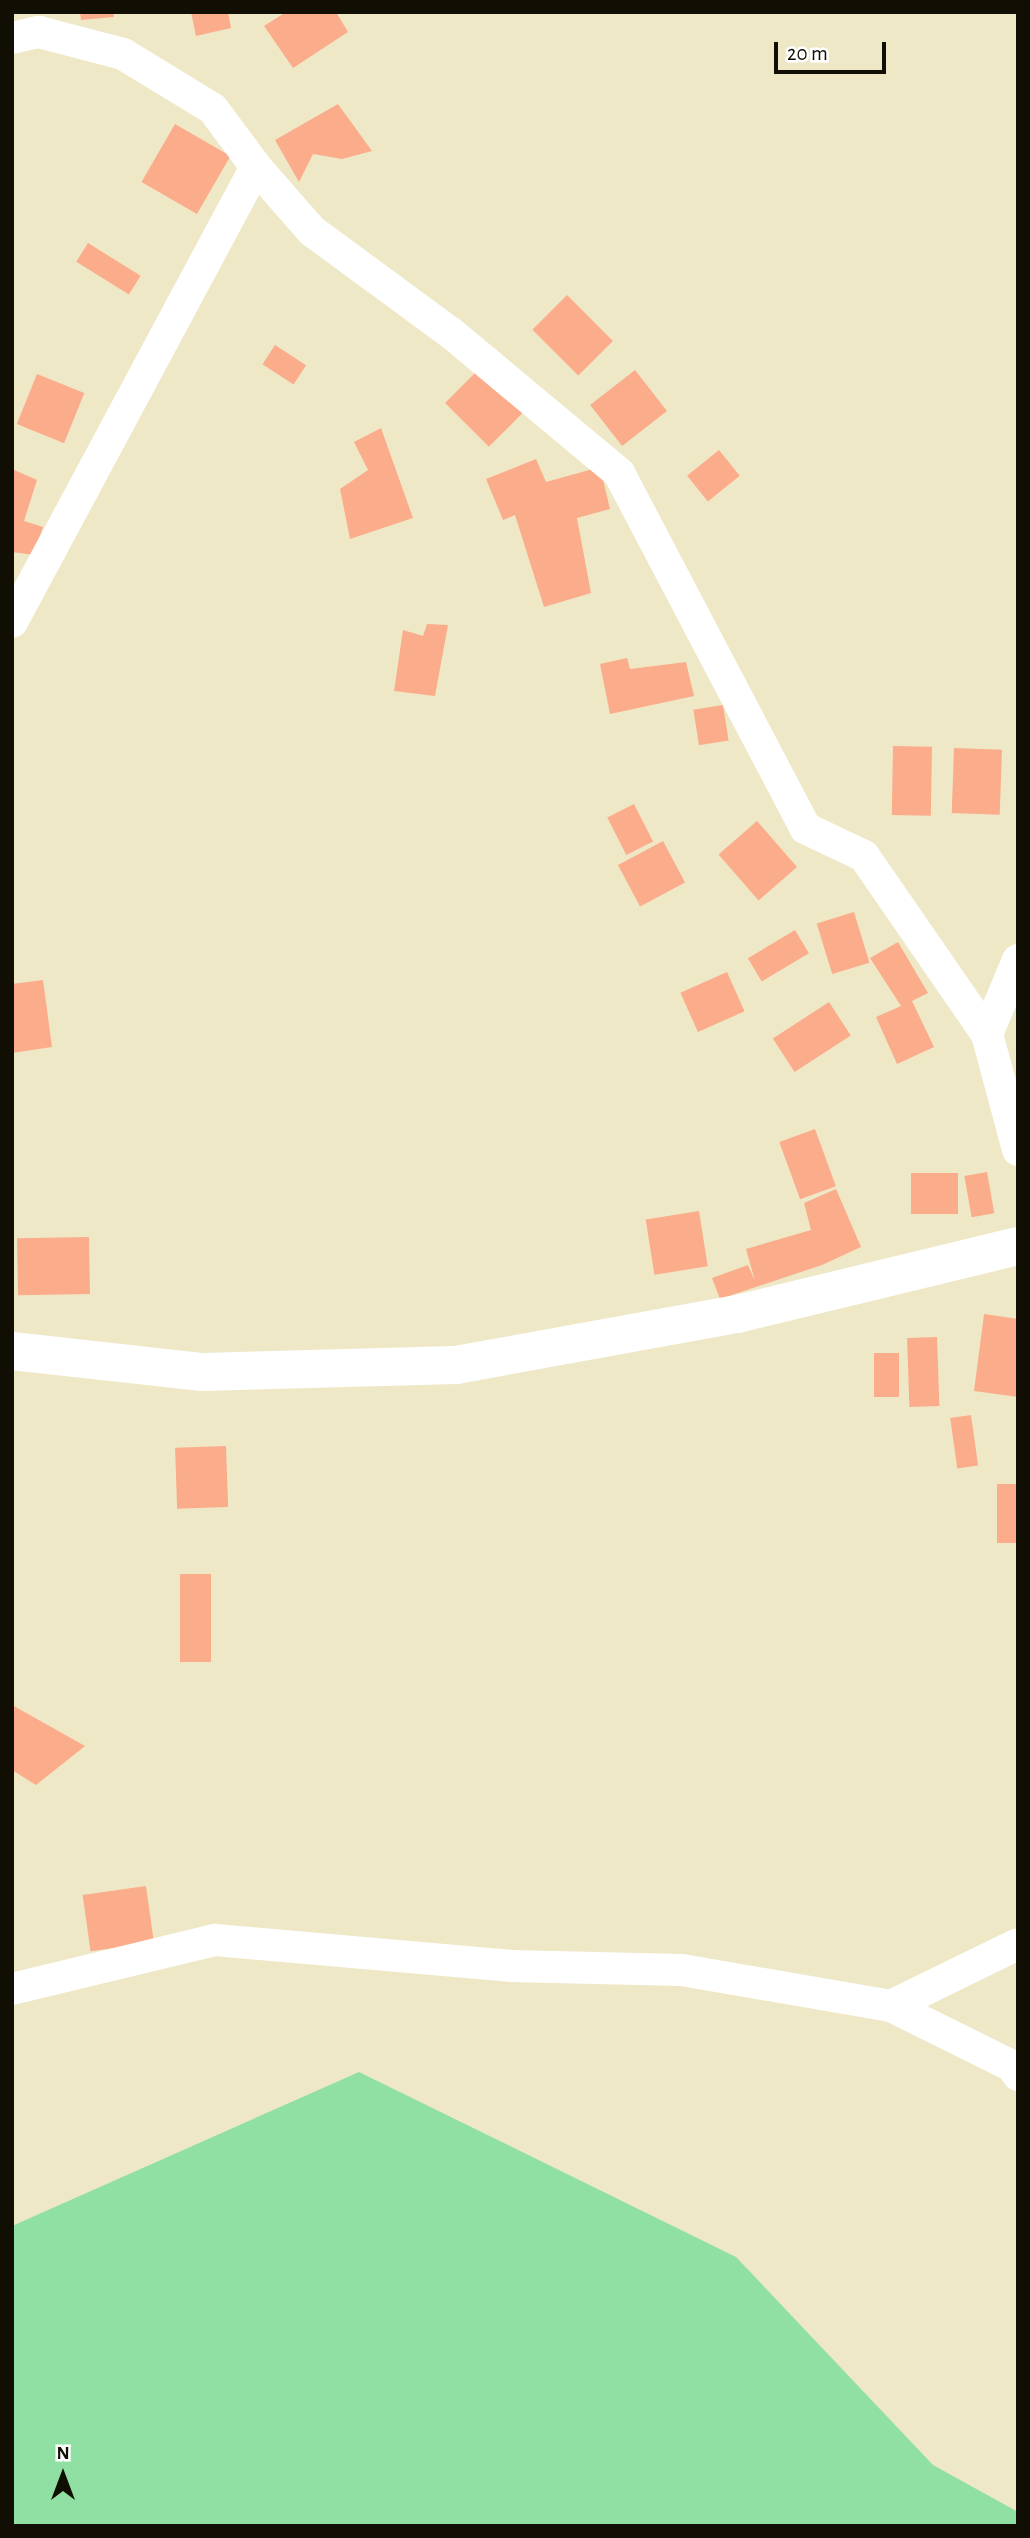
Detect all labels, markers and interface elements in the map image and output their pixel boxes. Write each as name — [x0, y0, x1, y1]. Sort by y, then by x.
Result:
scale bar — [778, 28, 890, 72]
text: 20 m — [787, 43, 828, 64]
north arrow — [28, 2440, 98, 2510]
text: N — [56, 2444, 70, 2463]

